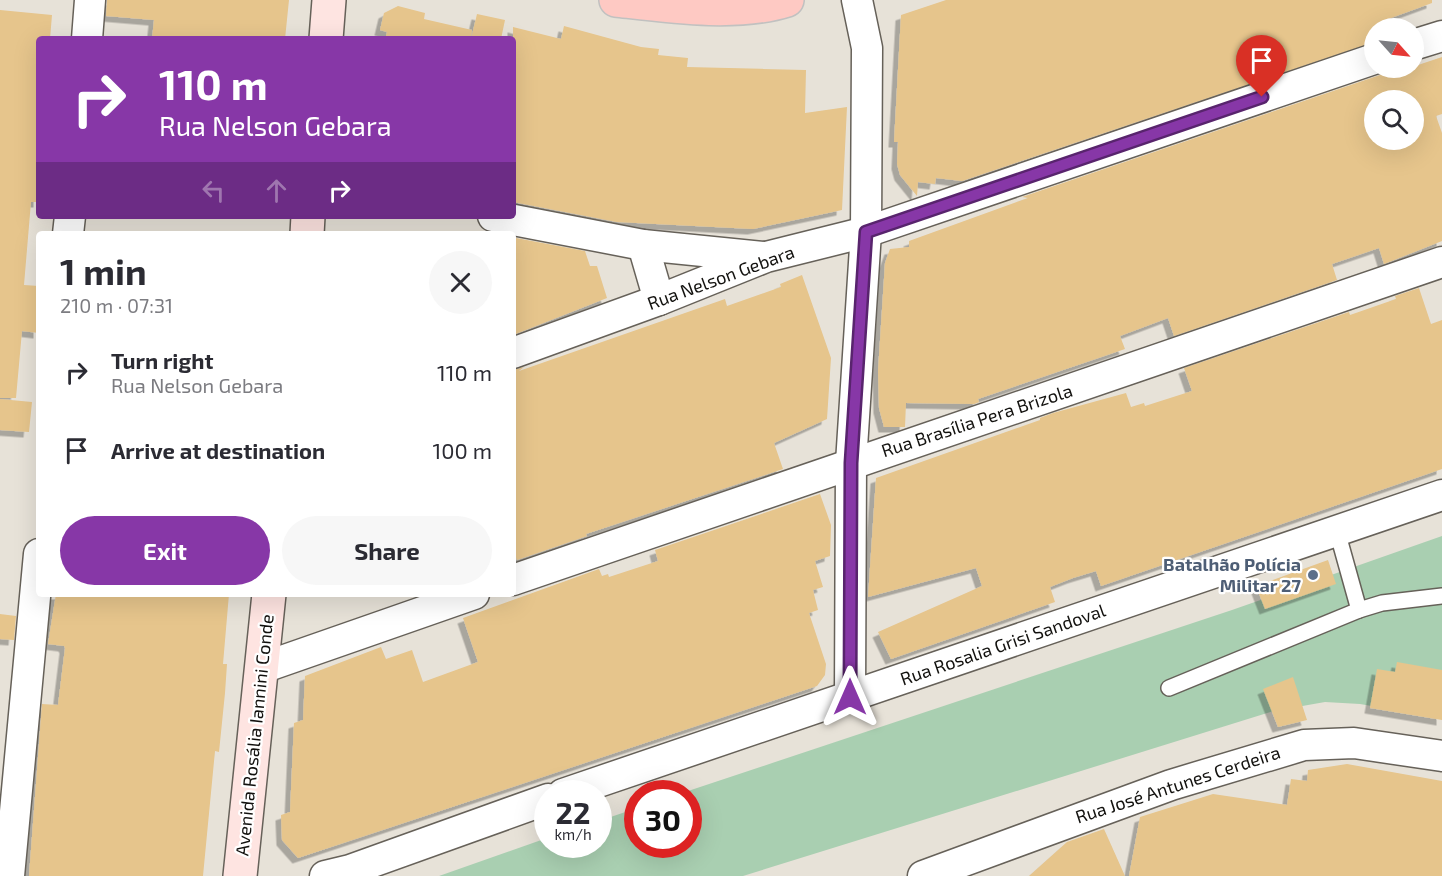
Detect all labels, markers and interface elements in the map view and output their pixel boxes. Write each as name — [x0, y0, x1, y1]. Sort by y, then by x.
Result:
north arrow — [1364, 18, 1424, 78]
map controls — [1364, 18, 1424, 150]
pin — [1236, 35, 1287, 97]
icon: arrive — [1245, 44, 1278, 77]
text: 110 m — [159, 58, 268, 108]
icon: right — [60, 60, 138, 138]
button: search — [1364, 90, 1424, 150]
text: Rua Nelson Gebara — [159, 109, 392, 141]
icon: left — [197, 174, 230, 207]
icon: ahead — [260, 174, 293, 207]
icon: right — [323, 174, 356, 207]
street label: Rua Nelson Gebara — [644, 240, 797, 314]
text: 1 min — [60, 249, 147, 292]
button: close — [429, 251, 492, 314]
text: 210 m · 07:31 — [60, 293, 173, 317]
text: Turn right — [111, 347, 213, 373]
icon: right — [60, 356, 93, 389]
text: 110 m — [437, 359, 492, 385]
text: Rua Nelson Gebara — [111, 373, 283, 397]
street label: Rua Brasília Pera Brizola — [878, 379, 1075, 461]
icon: arrive — [60, 434, 93, 467]
text: Arrive at destination — [111, 437, 325, 463]
text: 100 m — [433, 437, 492, 463]
button: Exit — [60, 516, 270, 585]
button: Share — [282, 516, 492, 585]
place label: Batalhão Polícia Militar 27 — [1163, 553, 1301, 596]
marker: Batalhão Polícia Militar 27 — [1306, 568, 1320, 582]
street label: Rua Rosalia Grisi Sandoval — [897, 598, 1109, 690]
street label: Avenida Rosália Iannini Conde — [230, 613, 278, 857]
position arrow — [818, 665, 882, 729]
street label: Rua José Antunes Cerdeira — [1072, 740, 1283, 828]
speed limit sign: 30 — [624, 780, 702, 858]
text: 22 — [556, 794, 590, 830]
text: km/h — [554, 825, 592, 843]

